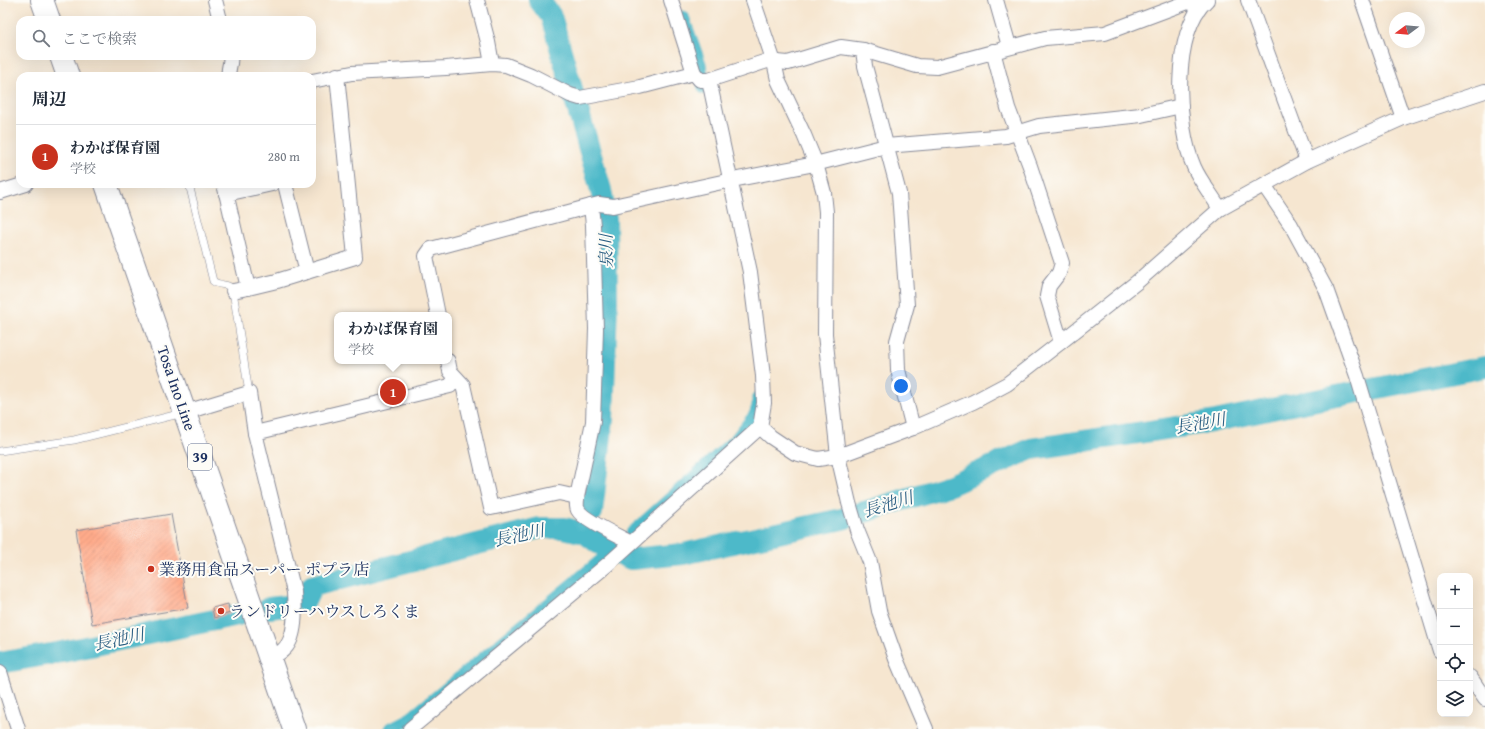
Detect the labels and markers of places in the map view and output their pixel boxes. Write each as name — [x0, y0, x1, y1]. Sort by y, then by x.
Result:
pin: 1 — [380, 377, 406, 407]
place label: 業務用食品スーパー ポプラ店 — [159, 557, 369, 581]
marker: 業務用食品スーパー ポプラ店 — [146, 564, 156, 574]
place label: ランドリーハウスしろくま — [229, 599, 420, 623]
marker: ランドリーハウスしろくま — [216, 606, 226, 616]

